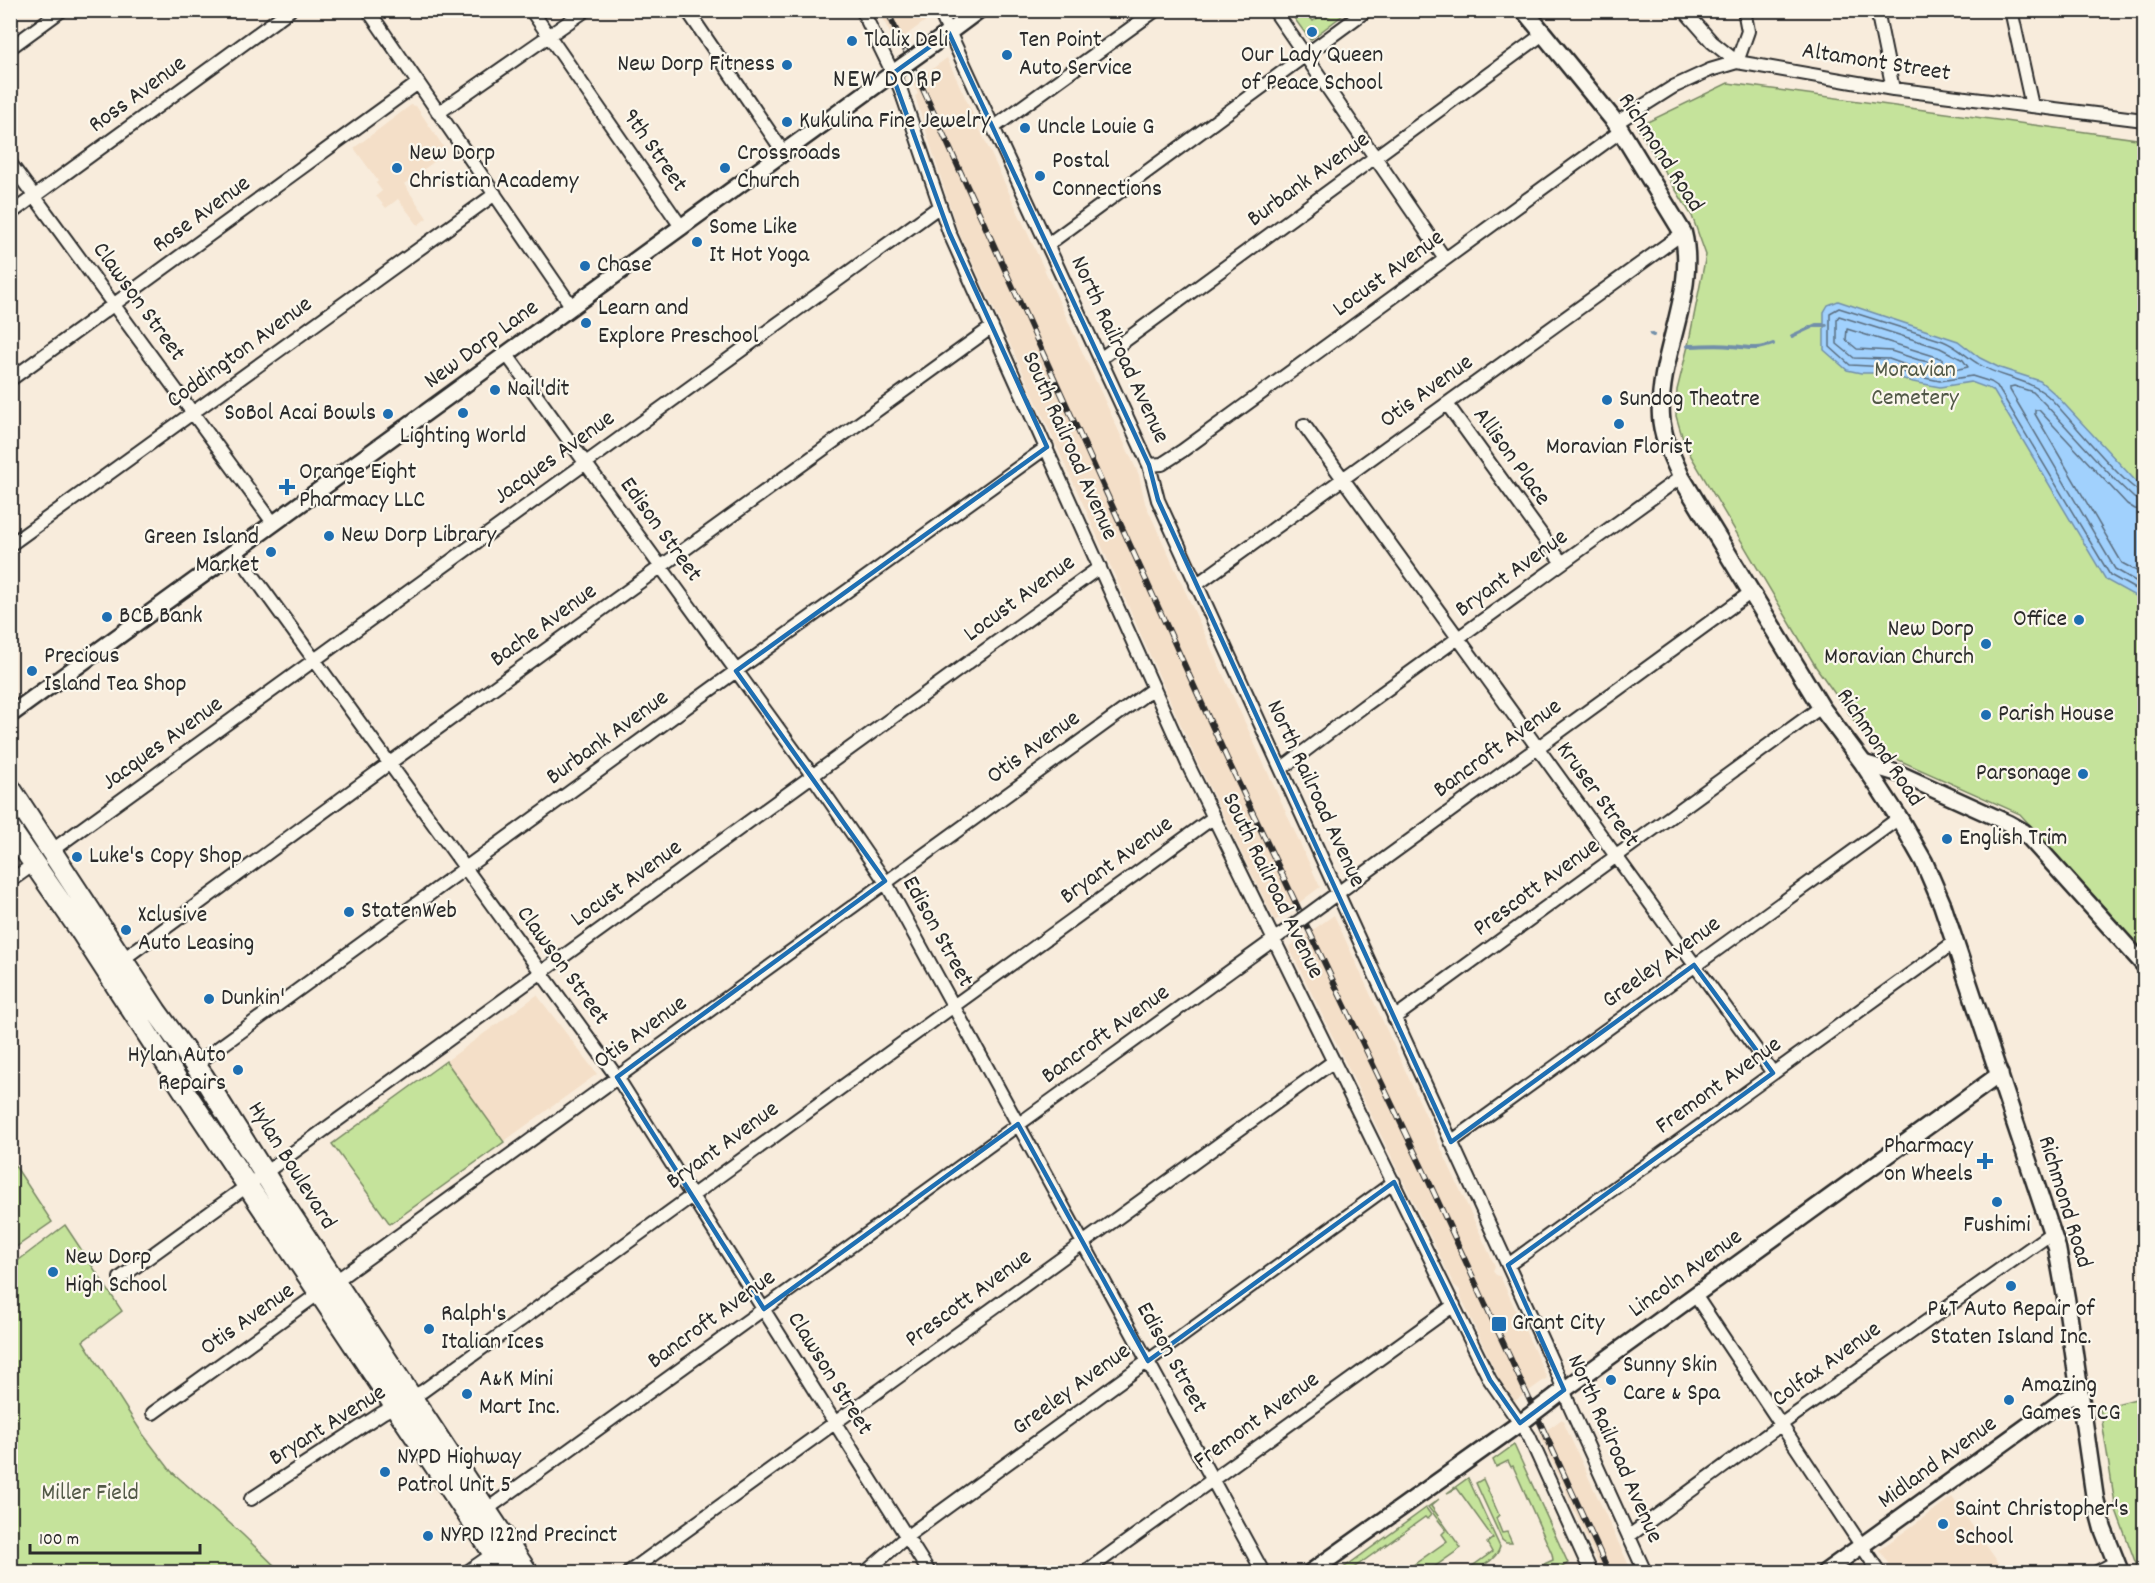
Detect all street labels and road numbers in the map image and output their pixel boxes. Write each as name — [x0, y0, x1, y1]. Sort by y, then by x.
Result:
street label: Altamont Street — [1799, 34, 1953, 92]
street label: Ross Avenue — [82, 48, 194, 142]
street label: Richmond Road — [1609, 86, 1711, 220]
street label: 9th Street — [613, 102, 695, 200]
street label: Burbank Avenue — [1241, 124, 1377, 236]
street label: Rose Avenue — [146, 168, 258, 262]
street label: Locust Avenue — [1326, 222, 1452, 326]
street label: Clawson Street — [83, 235, 193, 369]
street label: North Railroad Avenue — [1061, 251, 1177, 449]
street label: Coddington Avenue — [160, 288, 320, 418]
street label: New Dorp Lane — [418, 292, 546, 398]
street label: South Railroad Avenue — [1012, 346, 1126, 546]
street label: Otis Avenue — [1373, 346, 1481, 438]
street label: Allison Place — [1464, 401, 1558, 513]
street label: Jacques Avenue — [487, 402, 623, 514]
street label: Edison Street — [610, 471, 710, 590]
street label: Bryant Avenue — [1448, 521, 1576, 627]
street label: Locust Avenue — [957, 547, 1083, 651]
street label: Bache Avenue — [483, 576, 605, 676]
street label: Burbank Avenue — [540, 682, 676, 794]
street label: Richmond Road — [1827, 682, 1931, 814]
street label: Jacques Avenue — [95, 688, 231, 800]
street label: Bancroft Avenue — [1427, 691, 1569, 807]
street label: North Railroad Avenue — [1257, 695, 1373, 893]
street label: Otis Avenue — [980, 702, 1088, 794]
street label: Kruser Street — [1547, 735, 1647, 855]
street label: South Railroad Avenue — [1212, 787, 1332, 985]
street label: Bryant Avenue — [1053, 808, 1181, 914]
street label: Prescott Avenue — [1466, 830, 1608, 946]
street label: Locust Avenue — [564, 832, 690, 936]
street label: Edison Street — [893, 870, 982, 994]
street label: Clawson Street — [507, 899, 617, 1033]
street label: Greeley Avenue — [1596, 908, 1728, 1018]
street label: Bancroft Avenue — [1035, 977, 1177, 1093]
street label: Otis Avenue — [587, 987, 695, 1079]
street label: Fremont Avenue — [1649, 1029, 1789, 1143]
street label: Bryant Avenue — [659, 1093, 787, 1199]
street label: Hylan Boulevard — [238, 1095, 344, 1237]
street label: Richmond Road — [2028, 1132, 2100, 1272]
street label: Lincoln Avenue — [1622, 1221, 1750, 1327]
street label: Prescott Avenue — [898, 1241, 1040, 1357]
street label: Bancroft Avenue — [641, 1262, 783, 1378]
street label: Otis Avenue — [194, 1275, 302, 1365]
street label: Edison Street — [1127, 1296, 1216, 1420]
street label: Clawson Street — [777, 1306, 881, 1442]
street label: Colfax Avenue — [1765, 1314, 1889, 1416]
street label: Greeley Avenue — [1006, 1335, 1138, 1445]
street label: North Railroad Avenue — [1557, 1349, 1671, 1549]
street label: Fremont Avenue — [1187, 1364, 1327, 1478]
street label: Bryant Avenue — [263, 1377, 393, 1475]
street label: Midland Avenue — [1871, 1408, 2005, 1518]

